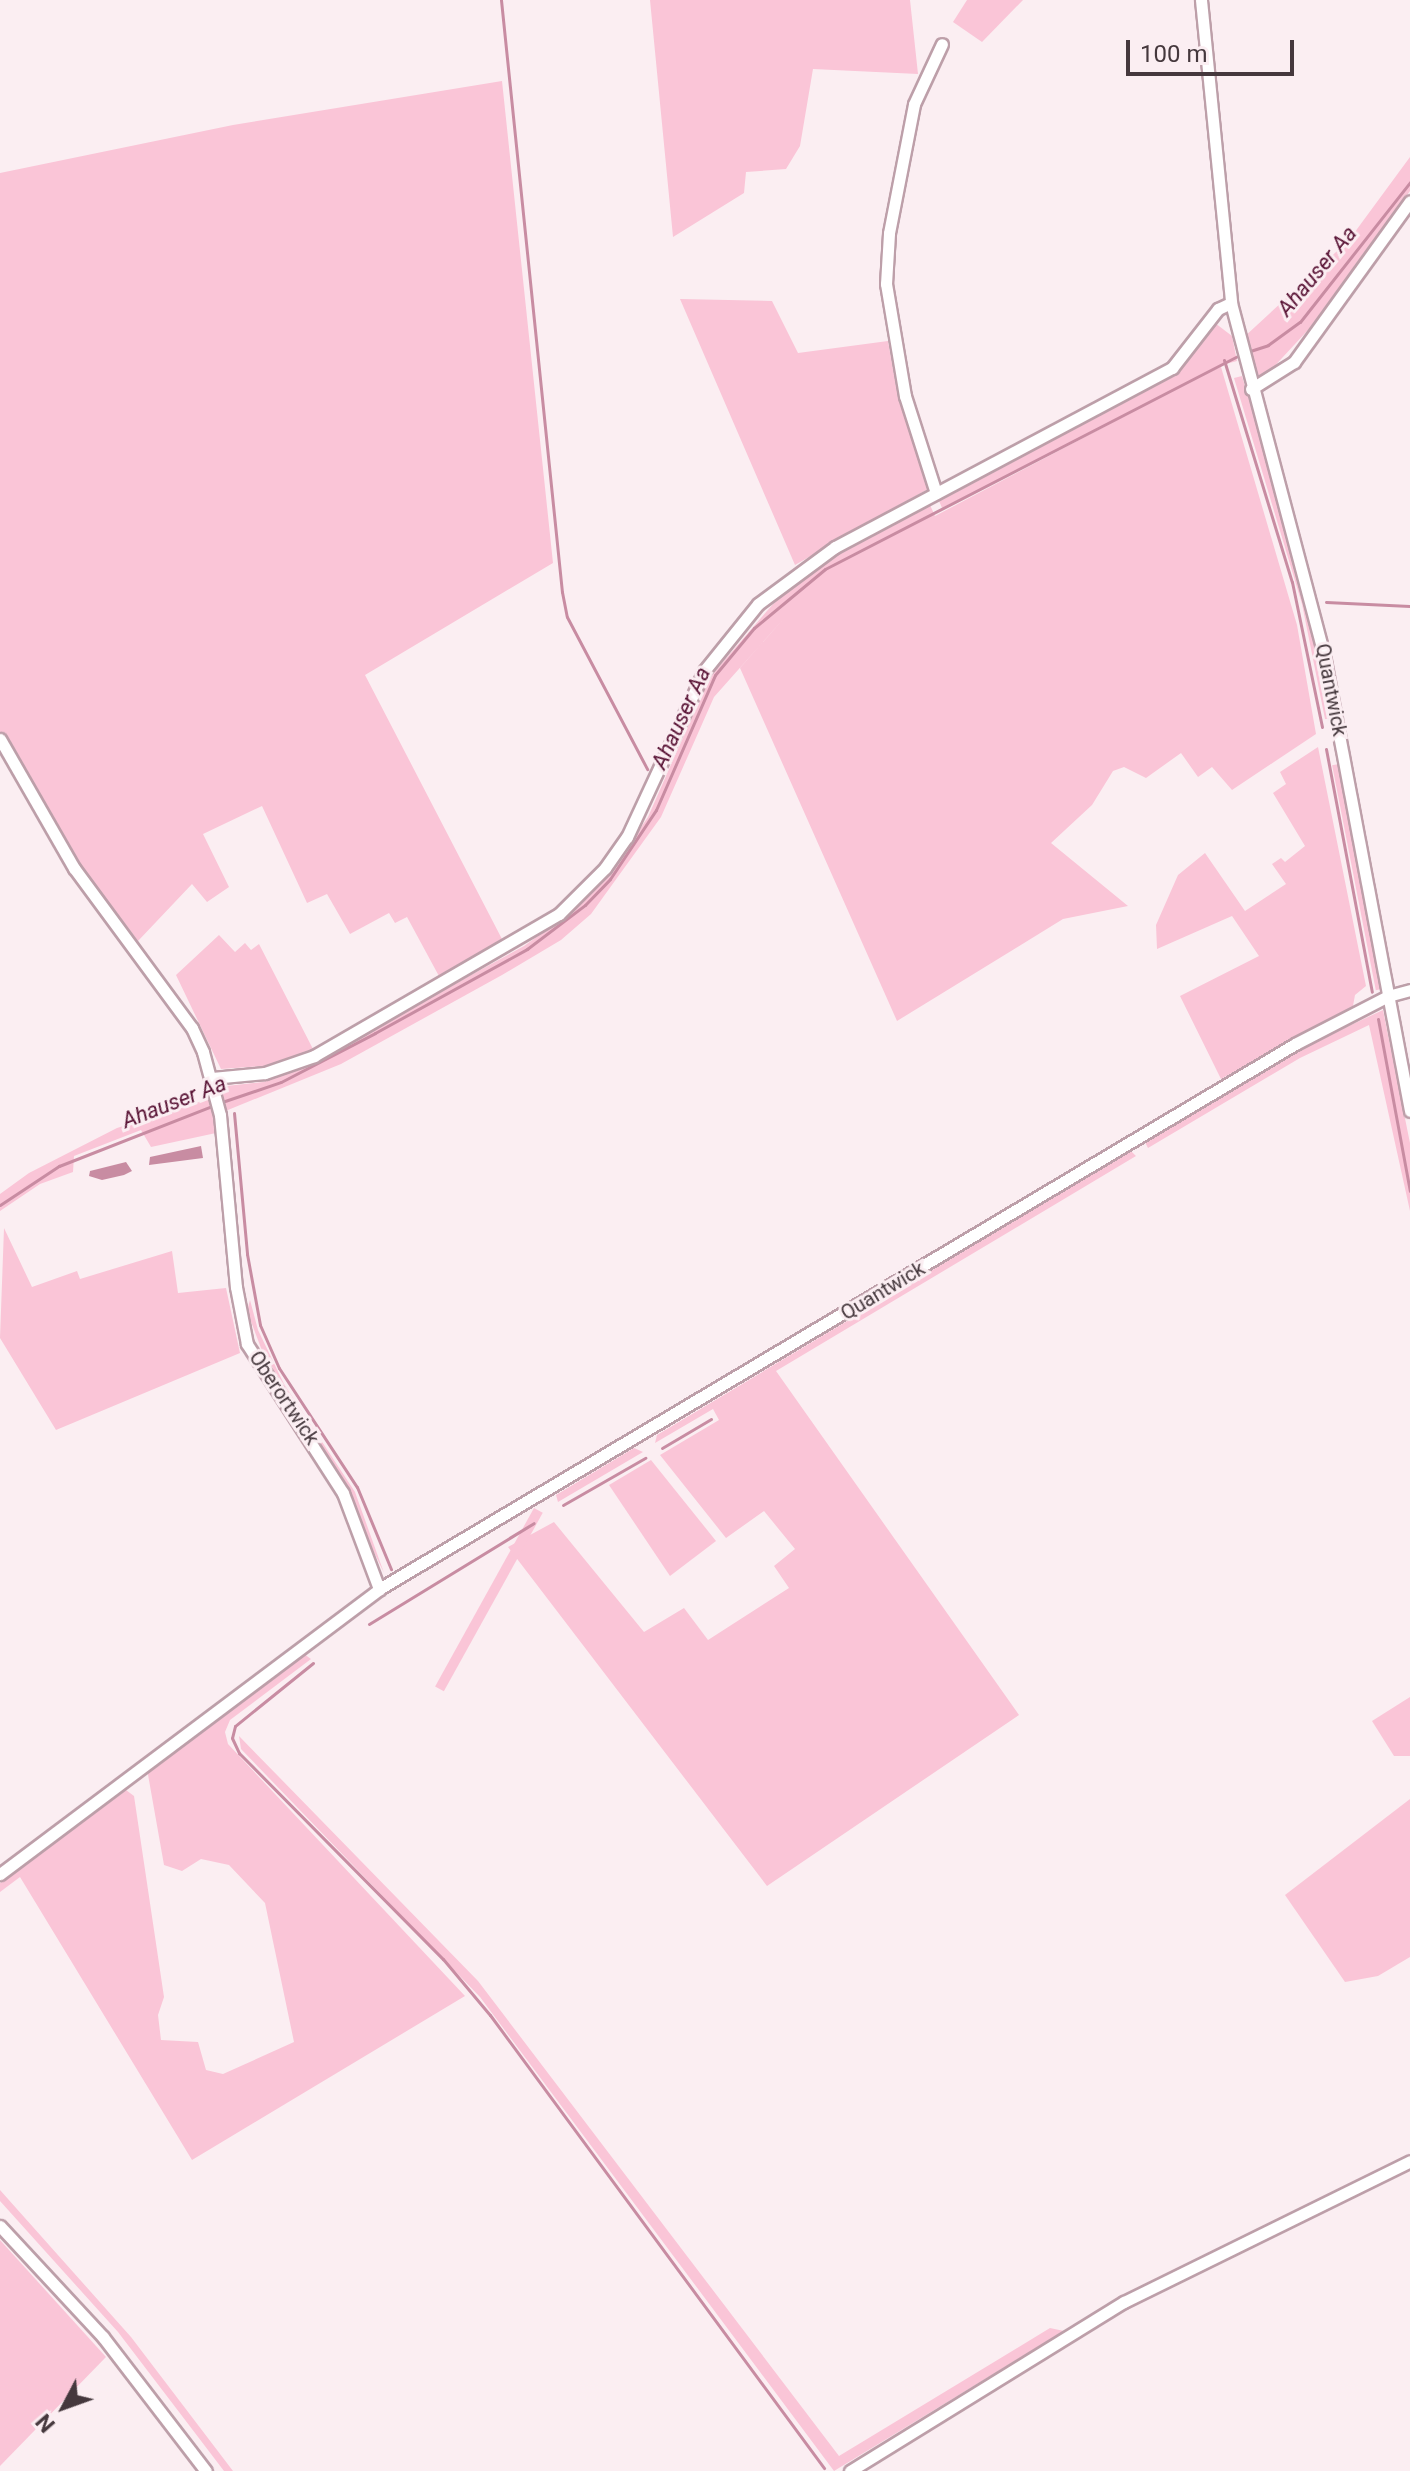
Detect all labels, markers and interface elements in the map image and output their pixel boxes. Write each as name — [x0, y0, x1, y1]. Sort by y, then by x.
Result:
scale bar — [1130, 24, 1298, 74]
text: 100 m — [1140, 40, 1207, 68]
water label: Ahauser Aa — [1272, 221, 1362, 321]
street label: Quantwick — [1310, 642, 1352, 738]
water label: Ahauser Aa — [646, 663, 716, 773]
water label: Ahauser Aa — [118, 1070, 230, 1134]
street label: Quantwick — [837, 1257, 929, 1325]
street label: Oberortwick — [244, 1347, 324, 1449]
north arrow — [24, 2367, 104, 2447]
text: N — [31, 2409, 60, 2437]

